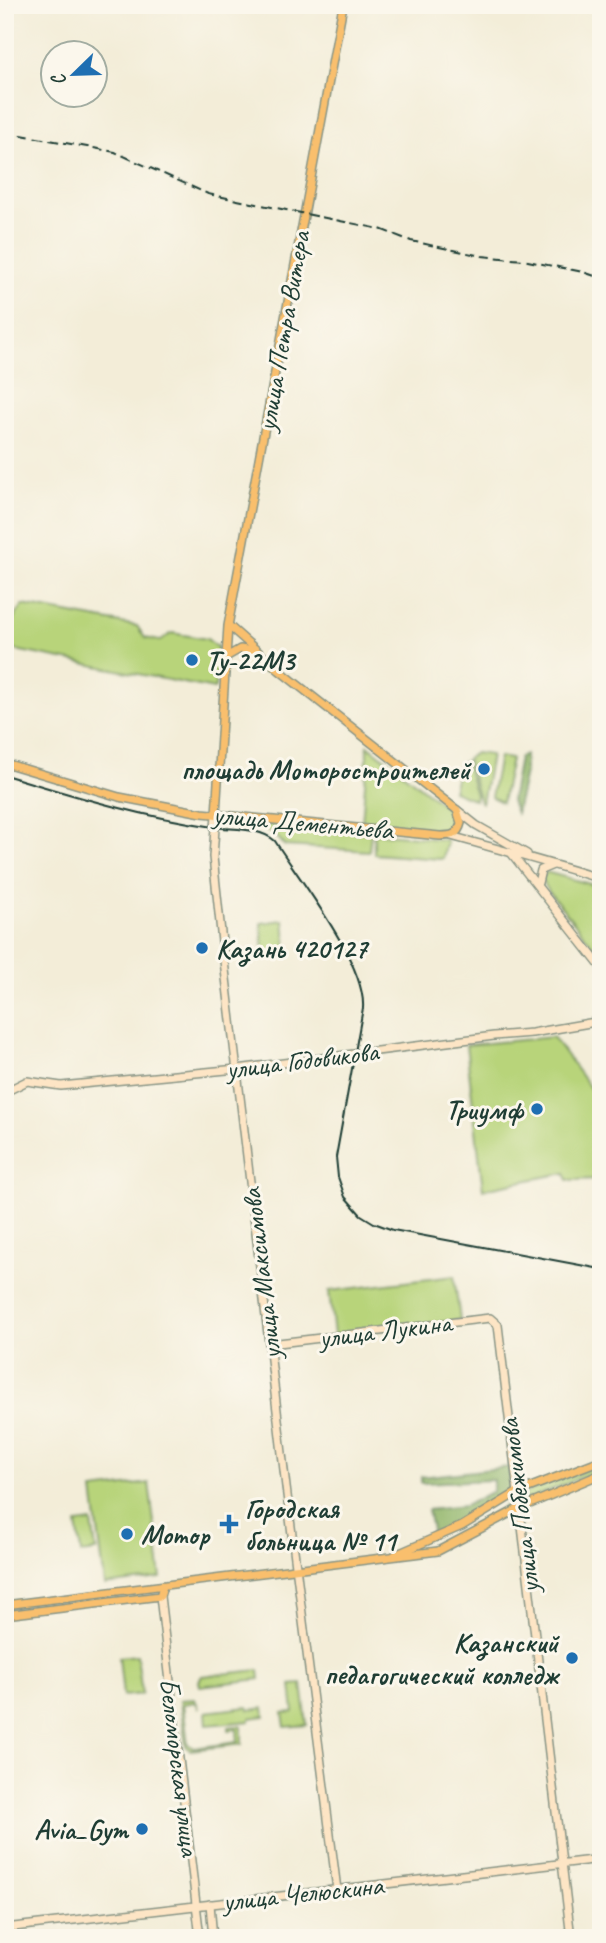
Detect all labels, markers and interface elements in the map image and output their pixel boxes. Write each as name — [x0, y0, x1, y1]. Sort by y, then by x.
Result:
north arrow — [38, 38, 108, 108]
text: С — [45, 69, 72, 89]
street label: улица Петра Витера — [248, 227, 318, 435]
place label: Ту-22М3 — [206, 643, 297, 678]
marker: Ту-22М3 — [184, 652, 200, 668]
place label: площадь Моторостроителей — [181, 752, 472, 787]
marker: площадь Моторостроителей — [476, 761, 492, 777]
street label: улица Дементьева — [209, 797, 396, 847]
place label: Казань 420127 — [216, 931, 370, 967]
marker: Казань 420127 — [194, 940, 210, 956]
street label: улица Годовикова — [222, 1033, 382, 1087]
place label: Триумф — [445, 1092, 524, 1128]
marker: Триумф — [529, 1101, 545, 1117]
street label: улица Максимова — [233, 1185, 289, 1364]
street label: улица Лукина — [315, 1304, 455, 1356]
street label: улица Побежимова — [491, 1415, 547, 1597]
place label: Городская больница № 11 — [245, 1491, 399, 1558]
marker: Городская больница № 11 — [219, 1514, 239, 1534]
place label: Мотор — [141, 1517, 211, 1552]
marker: Мотор — [119, 1526, 135, 1542]
place label: Казанский педагогический колледж — [324, 1625, 560, 1692]
marker: Казанский педагогический колледж — [564, 1650, 580, 1666]
street label: Беломорская улица — [152, 1676, 208, 1860]
place label: Avia_Gym — [34, 1812, 130, 1847]
marker: Avia_Gym — [134, 1821, 150, 1837]
street label: улица Челюскина — [219, 1867, 387, 1919]

